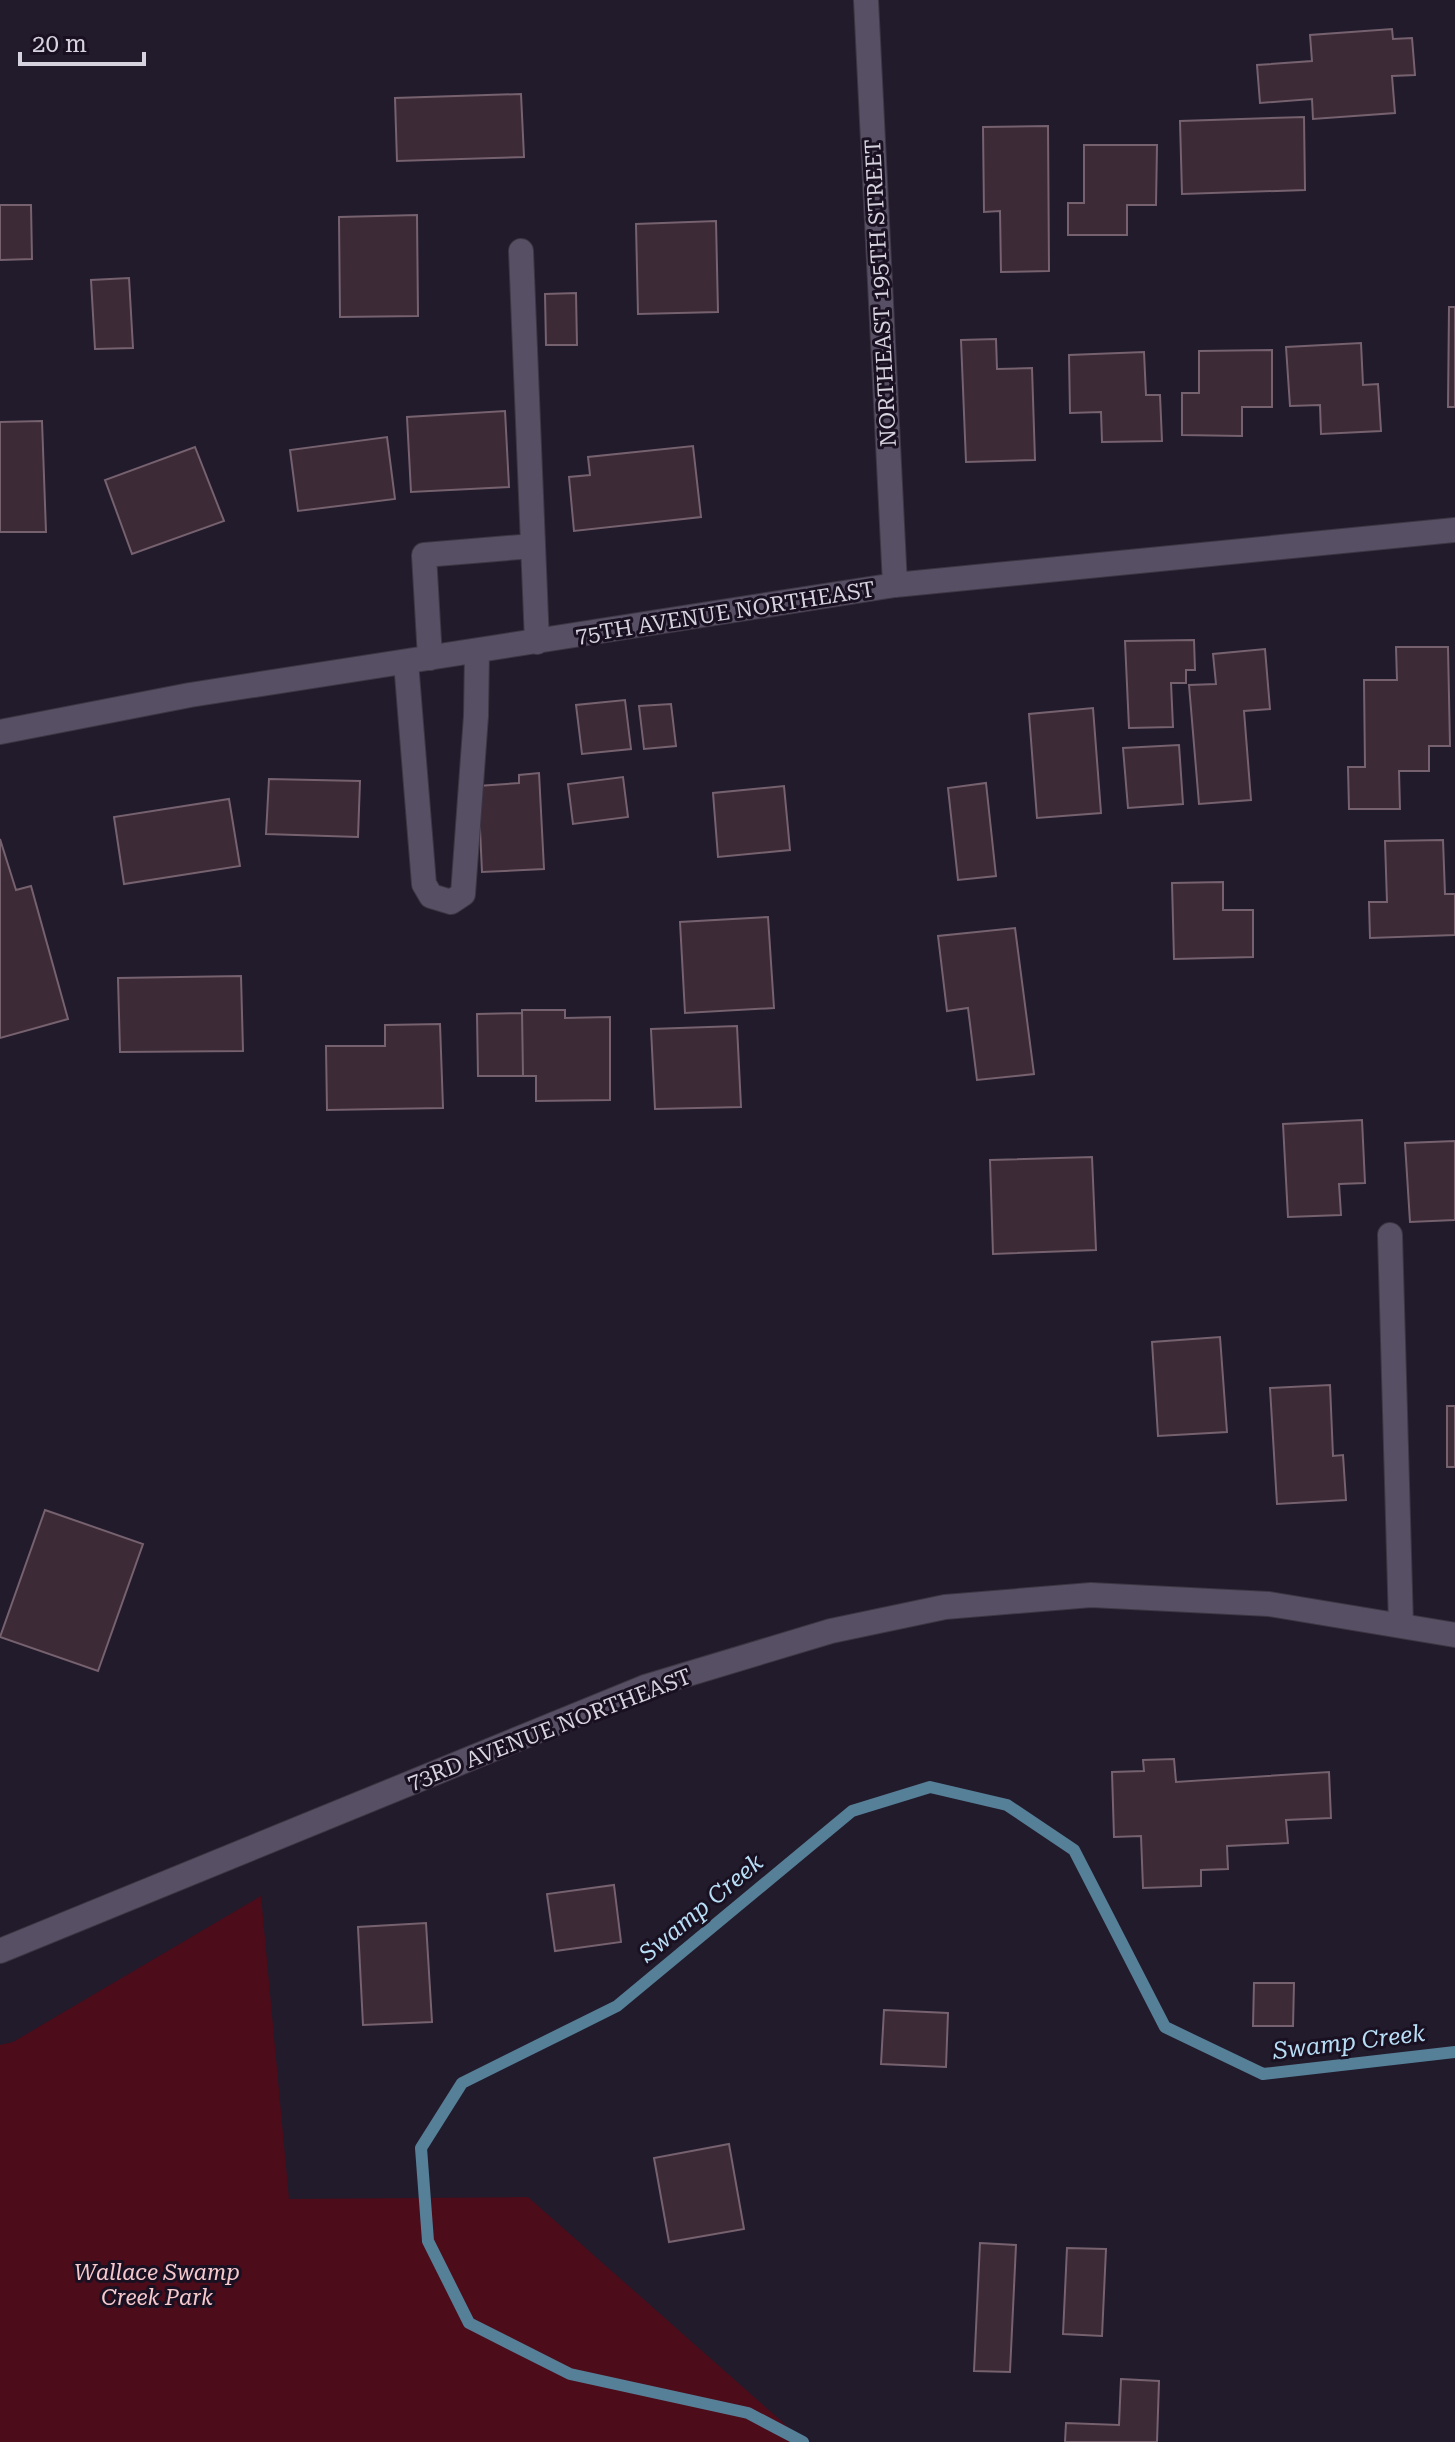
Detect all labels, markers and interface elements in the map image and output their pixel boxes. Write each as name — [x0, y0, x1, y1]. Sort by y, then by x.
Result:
scale bar — [20, 16, 144, 66]
text: 20 m — [32, 30, 87, 58]
street label: NORTHEAST 195TH STREET — [860, 138, 901, 448]
street label: 75TH AVENUE NORTHEAST — [574, 576, 877, 649]
street label: 73RD AVENUE NORTHEAST — [404, 1664, 695, 1795]
water label: Swamp Creek — [633, 1848, 769, 1969]
water label: Swamp Creek — [1270, 2019, 1427, 2065]
park label: Wallace Swamp Creek Park — [74, 2260, 240, 2310]

